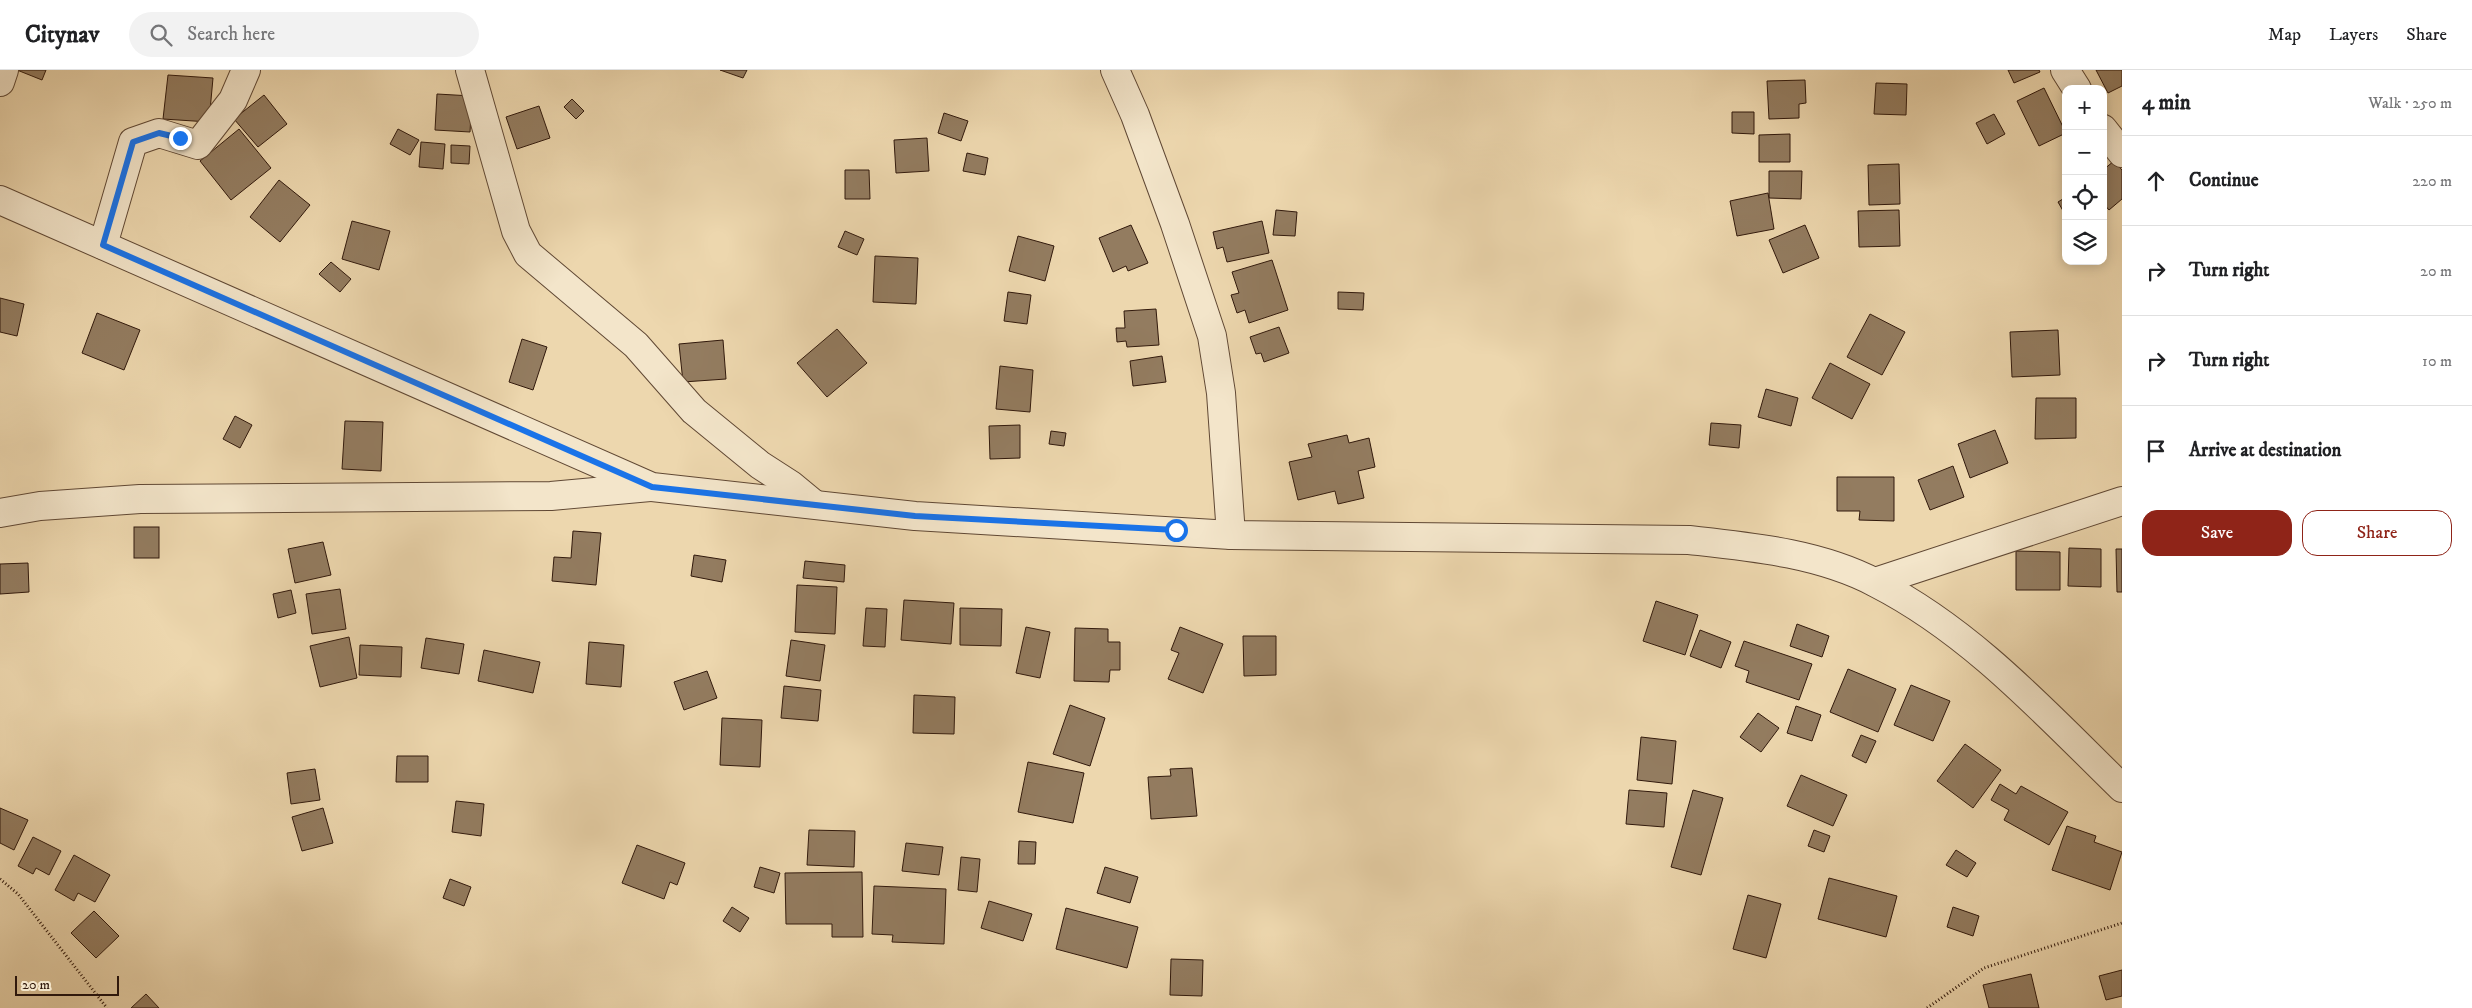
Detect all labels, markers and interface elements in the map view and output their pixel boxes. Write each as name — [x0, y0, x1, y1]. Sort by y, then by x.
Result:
search box — [129, 12, 479, 57]
text: Citynav — [25, 20, 99, 50]
icon: search — [147, 21, 175, 49]
text: Search here — [187, 23, 275, 46]
text: Map — [2268, 24, 2301, 46]
text: Layers — [2329, 24, 2378, 46]
text: Share — [2406, 24, 2447, 46]
map controls — [2062, 85, 2107, 265]
button: + — [2062, 85, 2107, 130]
text: 4 min — [2142, 90, 2191, 116]
text: Walk · 250 m — [2368, 93, 2452, 113]
route end — [169, 127, 192, 150]
button: − — [2062, 130, 2107, 175]
icon: ahead — [2142, 167, 2170, 195]
text: Continue — [2189, 169, 2259, 192]
text: 220 m — [2412, 171, 2452, 191]
button: locate — [2062, 175, 2107, 220]
button: layers — [2062, 220, 2107, 265]
icon: right — [2142, 257, 2170, 285]
text: Turn right — [2189, 259, 2269, 282]
text: 20 m — [2420, 261, 2452, 281]
icon: right — [2142, 347, 2170, 375]
text: Turn right — [2189, 349, 2269, 372]
text: 10 m — [2422, 351, 2452, 371]
icon: arrive — [2142, 437, 2170, 465]
text: Arrive at destination — [2189, 439, 2341, 462]
button: Save — [2142, 510, 2292, 556]
button: Share — [2302, 510, 2452, 556]
route start — [1165, 519, 1188, 542]
scale bar — [15, 973, 119, 996]
text: 20 m — [22, 976, 50, 994]

